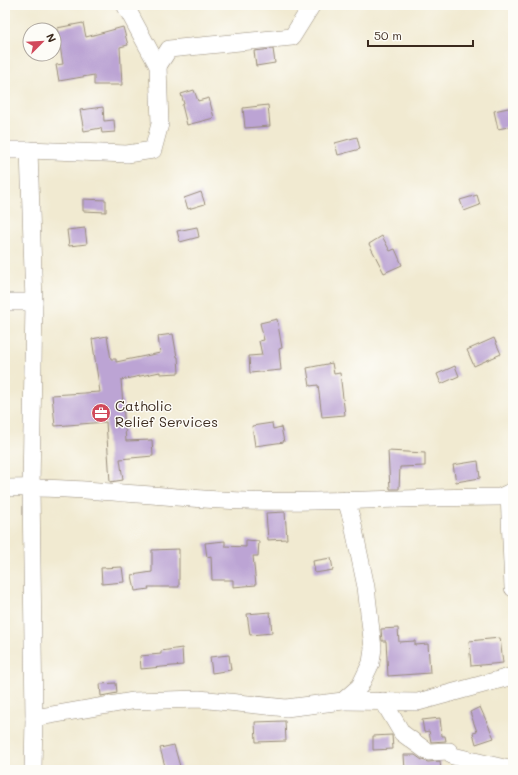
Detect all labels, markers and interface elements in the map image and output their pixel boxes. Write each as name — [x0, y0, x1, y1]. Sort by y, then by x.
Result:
north arrow — [22, 22, 62, 62]
scale bar — [368, 22, 473, 48]
text: 50 m — [374, 27, 402, 43]
text: N — [43, 31, 60, 45]
place label: Catholic Relief Services — [115, 396, 218, 431]
office icon: Catholic Relief Services — [90, 402, 112, 424]

